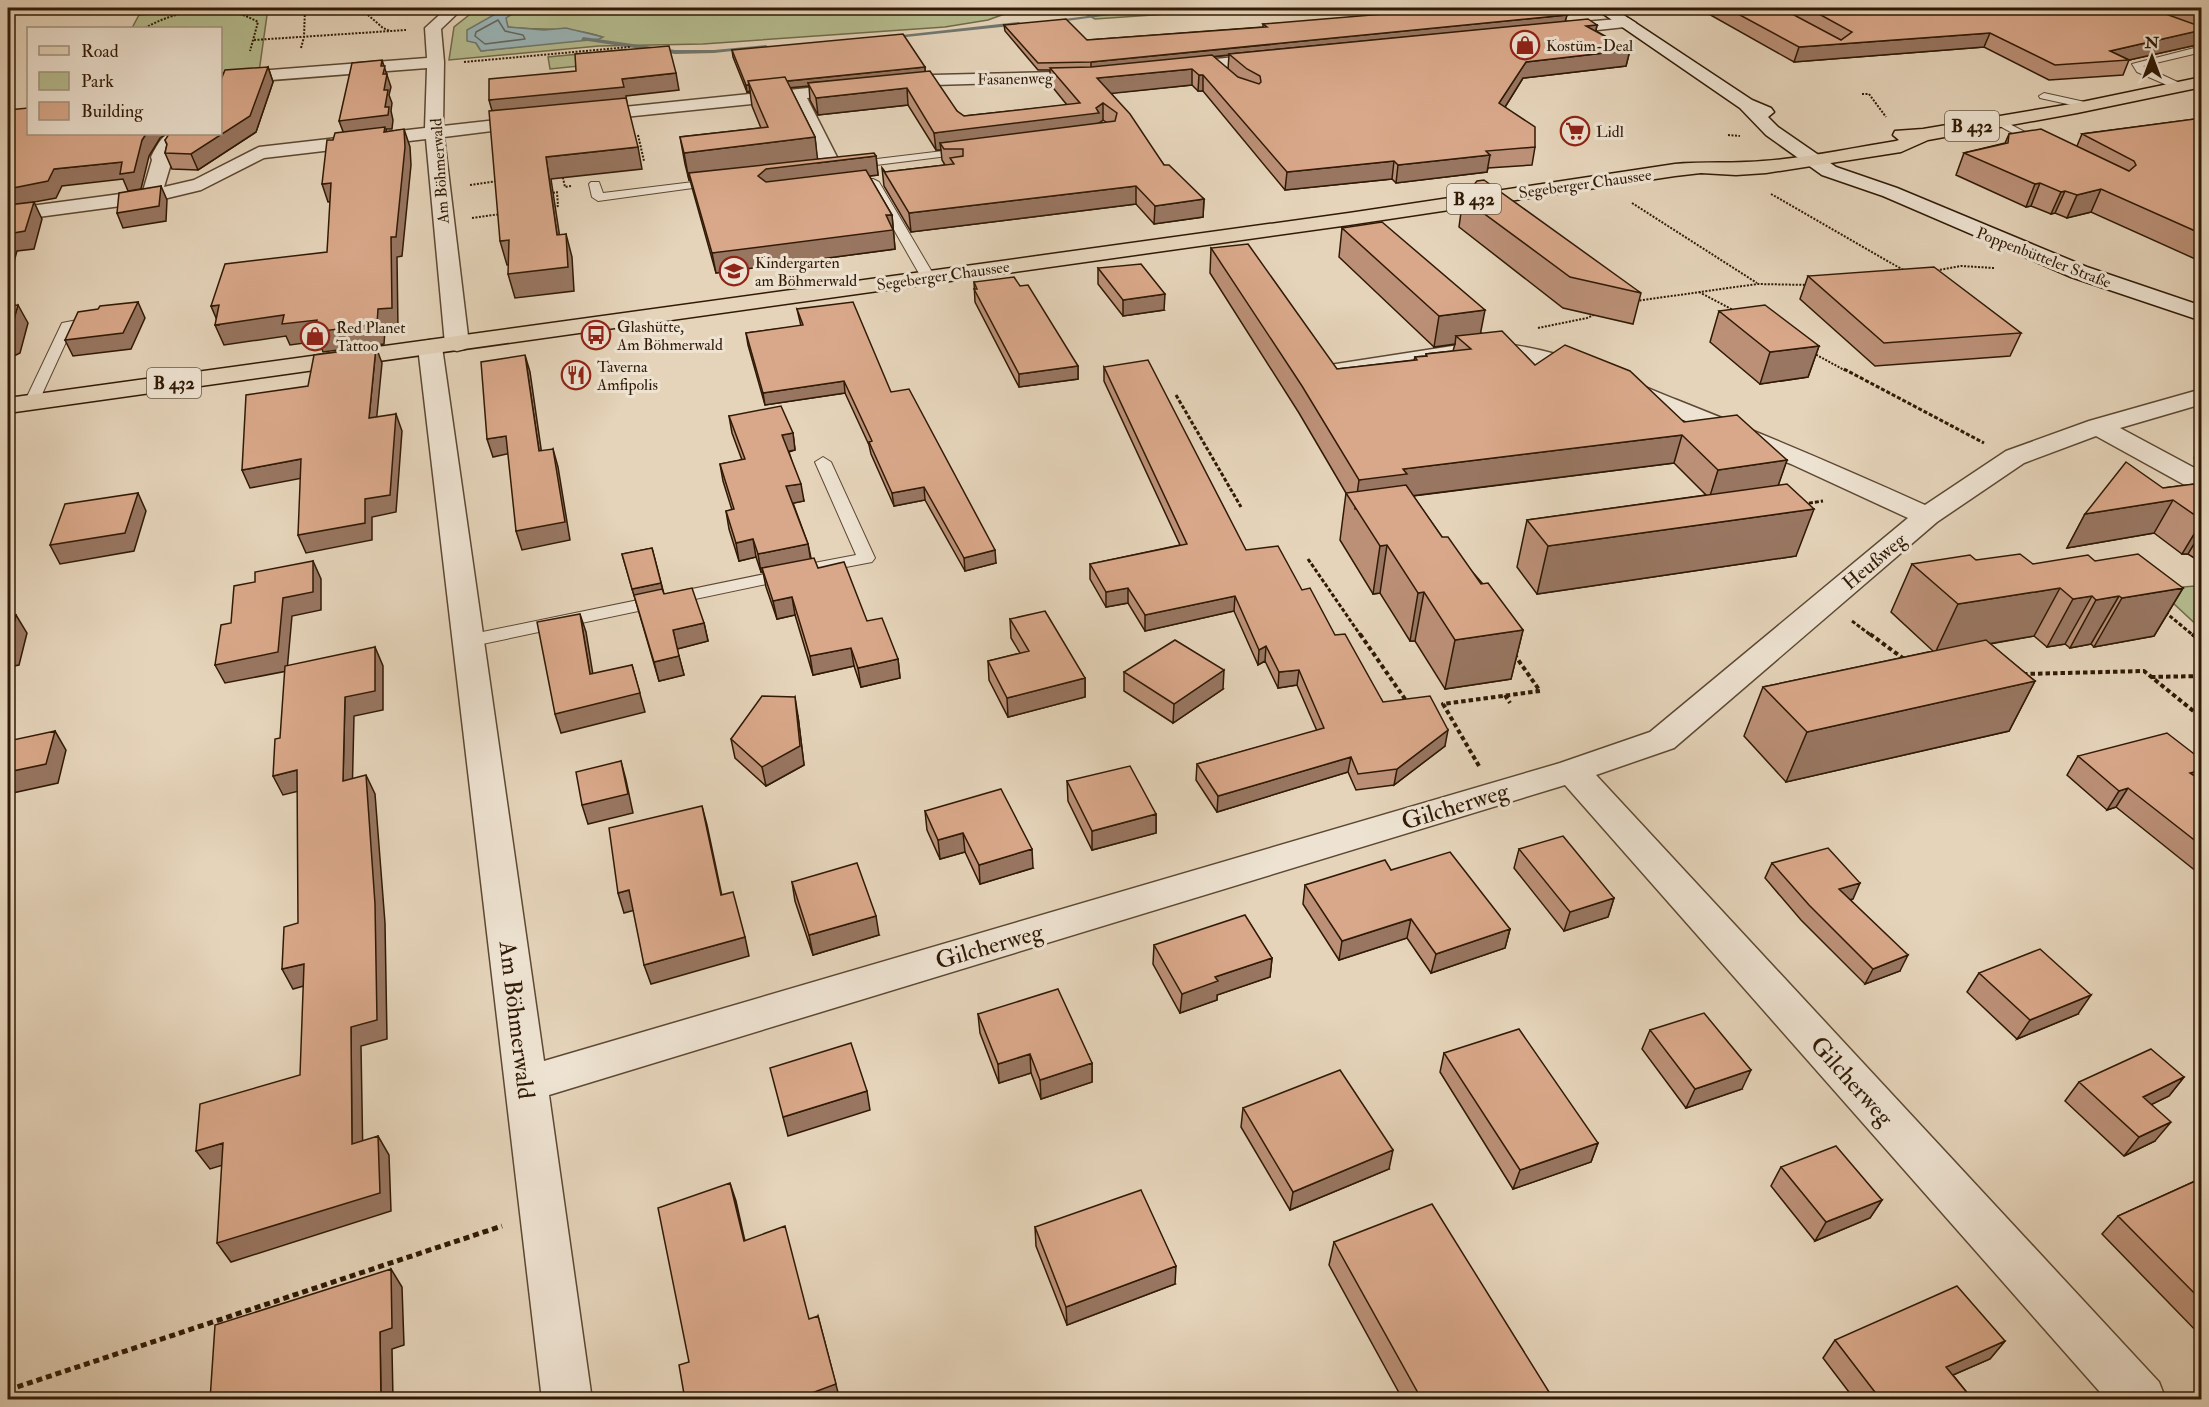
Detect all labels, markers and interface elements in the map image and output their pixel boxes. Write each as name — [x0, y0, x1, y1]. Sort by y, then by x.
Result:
legend — [27, 27, 222, 135]
north arrow — [2122, 27, 2182, 87]
shop icon: Kostüm-Deal — [1509, 29, 1541, 61]
text: N — [2144, 33, 2160, 53]
place label: Kostüm-Deal — [1546, 36, 1633, 56]
text: Road — [81, 40, 119, 63]
street label: Fasanenweg — [977, 68, 1054, 90]
text: Park — [81, 70, 114, 93]
text: Building — [81, 100, 144, 123]
road number: B 432 — [1945, 111, 1999, 141]
supermarket icon: Lidl — [1559, 115, 1591, 147]
street label: Am Böhmerwald — [426, 117, 454, 225]
place label: Lidl — [1596, 122, 1624, 142]
street label: Segeberger Chaussee — [1518, 165, 1653, 203]
road number: B 432 — [1447, 184, 1501, 214]
street label: Poppenbütteler Straße — [1973, 223, 2114, 294]
place label: Kindergarten am Böhmerwald — [755, 253, 857, 291]
school or university icon: Kindergarten am Böhmerwald — [718, 255, 750, 287]
street label: Segeberger Chaussee — [876, 257, 1011, 295]
place label: Glashütte, Am Böhmerwald — [616, 317, 723, 355]
place label: Red Planet Tattoo — [336, 318, 405, 356]
bus stop icon: Glashütte, Am Böhmerwald — [580, 319, 612, 351]
shop icon: Red Planet Tattoo — [299, 320, 331, 352]
place label: Taverna Amfipolis — [596, 357, 658, 396]
restaurant icon: Taverna Amfipolis — [560, 359, 592, 391]
road number: B 432 — [147, 368, 201, 398]
street label: Heußweg — [1837, 527, 1912, 595]
street label: Gilcherweg — [1398, 775, 1514, 837]
street label: Gilcherweg — [932, 916, 1048, 977]
street label: Am Böhmerwald — [491, 938, 542, 1101]
street label: Gilcherweg — [1803, 1030, 1901, 1134]

